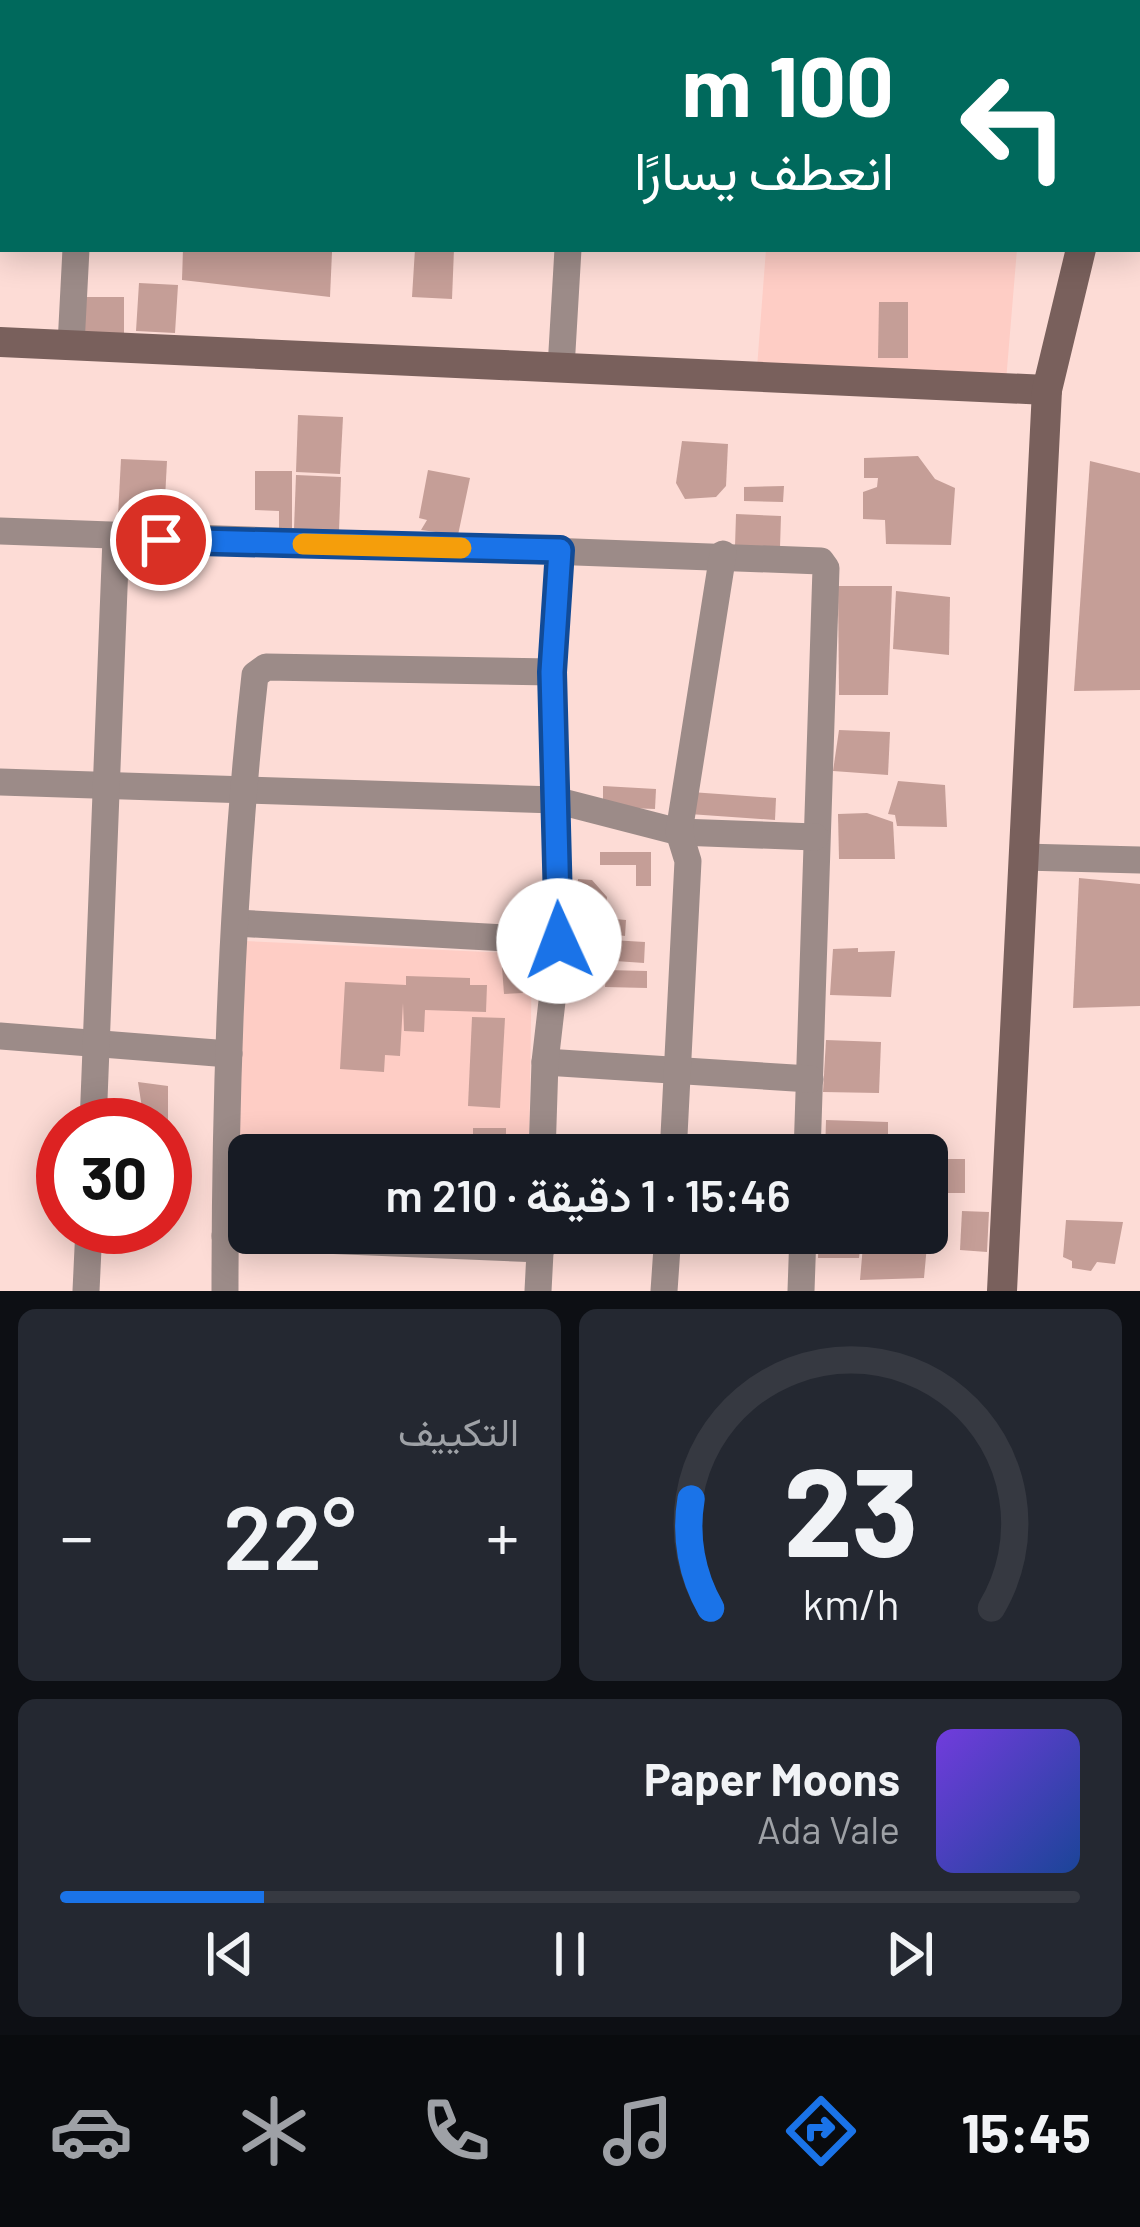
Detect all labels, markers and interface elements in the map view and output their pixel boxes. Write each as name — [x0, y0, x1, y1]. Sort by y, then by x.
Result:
text: 100 m — [682, 33, 894, 134]
icon: left — [936, 48, 1092, 204]
text: انعطف يسارًا — [634, 136, 894, 201]
pin — [110, 489, 212, 591]
icon: arrive — [128, 507, 194, 573]
position arrow — [496, 878, 622, 1004]
speed limit sign: 30 — [36, 1098, 192, 1254]
text: 15:46 · 1 دقيقة · 210 m — [386, 1167, 790, 1221]
text: التكييف — [398, 1407, 519, 1454]
text: 23 — [783, 1432, 918, 1582]
text: 22° — [223, 1480, 356, 1588]
text: − — [60, 1495, 93, 1574]
text: + — [486, 1495, 519, 1574]
text: km/h — [802, 1577, 899, 1629]
text: Paper Moons — [644, 1751, 900, 1805]
text: Ada Vale — [757, 1805, 900, 1852]
icon: previous — [197, 1921, 263, 1987]
icon: pause — [537, 1921, 603, 1987]
icon: next — [877, 1921, 943, 1987]
icon: car — [49, 2089, 133, 2173]
icon: climate — [232, 2089, 316, 2173]
icon: phone — [414, 2089, 498, 2173]
icon: music — [596, 2089, 680, 2173]
icon: directions — [779, 2089, 863, 2173]
text: 15:45 — [961, 2099, 1091, 2164]

